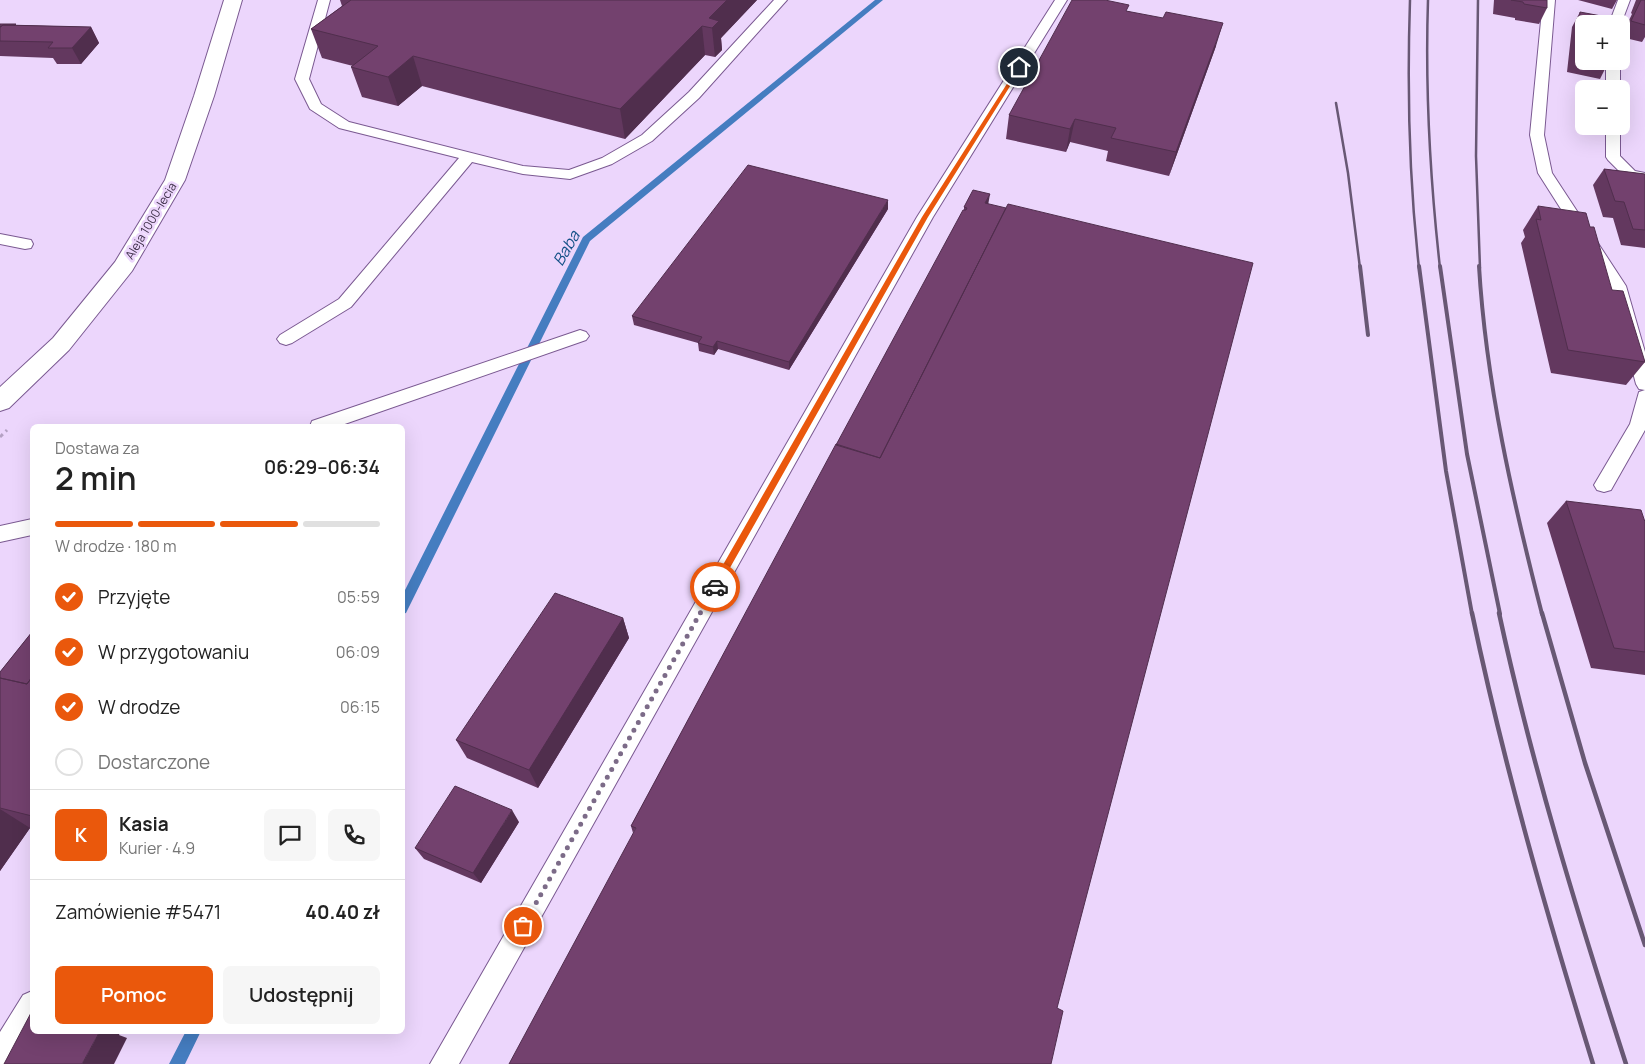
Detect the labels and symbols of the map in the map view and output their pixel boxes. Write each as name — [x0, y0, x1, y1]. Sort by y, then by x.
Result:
pin — [998, 46, 1040, 88]
street label: Aleja 1000-lecia — [121, 179, 180, 262]
water label: Baba — [547, 225, 585, 270]
courier — [690, 562, 740, 612]
pin — [502, 905, 544, 947]

